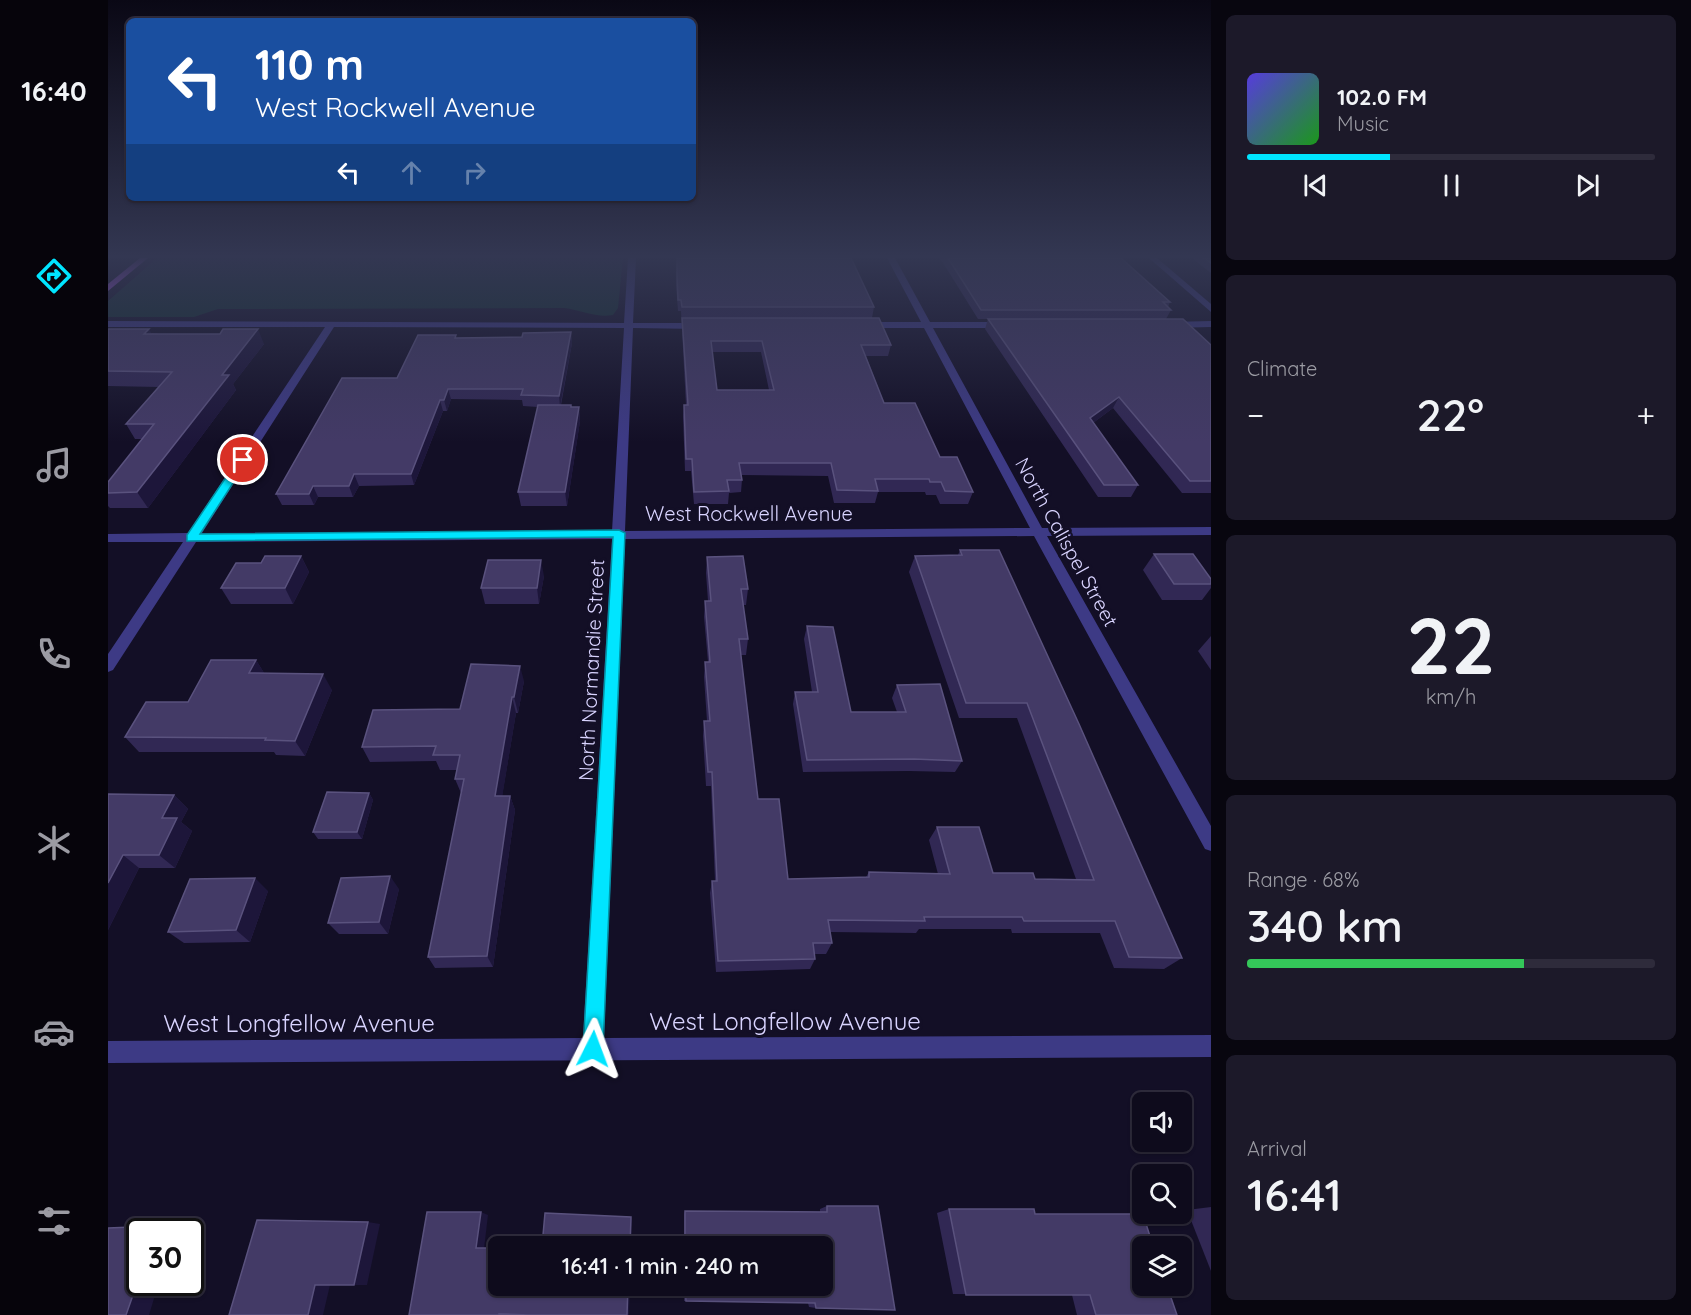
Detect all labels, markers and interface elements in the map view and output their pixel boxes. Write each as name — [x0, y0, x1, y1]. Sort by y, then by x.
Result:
text: 110 m — [255, 38, 364, 91]
icon: left — [156, 42, 234, 120]
text: 16:40 — [21, 74, 87, 108]
text: 102.0 FM — [1337, 83, 1427, 111]
text: West Rockwell Avenue — [255, 90, 536, 124]
text: Music — [1337, 111, 1389, 136]
icon: left — [332, 156, 365, 189]
icon: ahead — [395, 156, 428, 189]
icon: right — [458, 156, 491, 189]
icon: previous — [1299, 169, 1332, 202]
icon: pause — [1435, 169, 1468, 202]
icon: next — [1571, 169, 1604, 202]
icon: directions — [33, 255, 75, 297]
text: Climate — [1247, 356, 1317, 381]
text: 22° — [1417, 386, 1484, 442]
text: − — [1247, 394, 1264, 435]
text: + — [1636, 394, 1655, 435]
pin — [217, 434, 268, 485]
icon: arrive — [226, 443, 259, 476]
icon: music — [33, 444, 75, 486]
street label: North Calispel Street — [1010, 453, 1124, 631]
street label: West Rockwell Avenue — [645, 501, 853, 526]
street label: North Normandie Street — [573, 558, 609, 782]
text: 22 — [1407, 596, 1495, 694]
icon: phone — [33, 633, 75, 675]
text: km/h — [1426, 684, 1476, 709]
icon: climate — [33, 822, 75, 864]
text: Range · 68% — [1247, 867, 1359, 892]
text: 340 km — [1247, 897, 1403, 953]
street label: West Longfellow Avenue — [649, 1006, 921, 1036]
street label: West Longfellow Avenue — [163, 1008, 435, 1038]
icon: car — [33, 1011, 75, 1053]
position arrow — [561, 1017, 625, 1081]
map controls — [1132, 1092, 1192, 1296]
button: sound — [1132, 1092, 1192, 1152]
text: Arrival — [1247, 1136, 1307, 1161]
button: search — [1132, 1164, 1192, 1224]
text: 16:41 — [1247, 1166, 1342, 1222]
icon: filters — [33, 1200, 75, 1242]
speed limit sign: 30 — [126, 1218, 204, 1296]
button: layers — [1132, 1236, 1192, 1296]
text: 16:41 · 1 min · 240 m — [562, 1252, 759, 1280]

